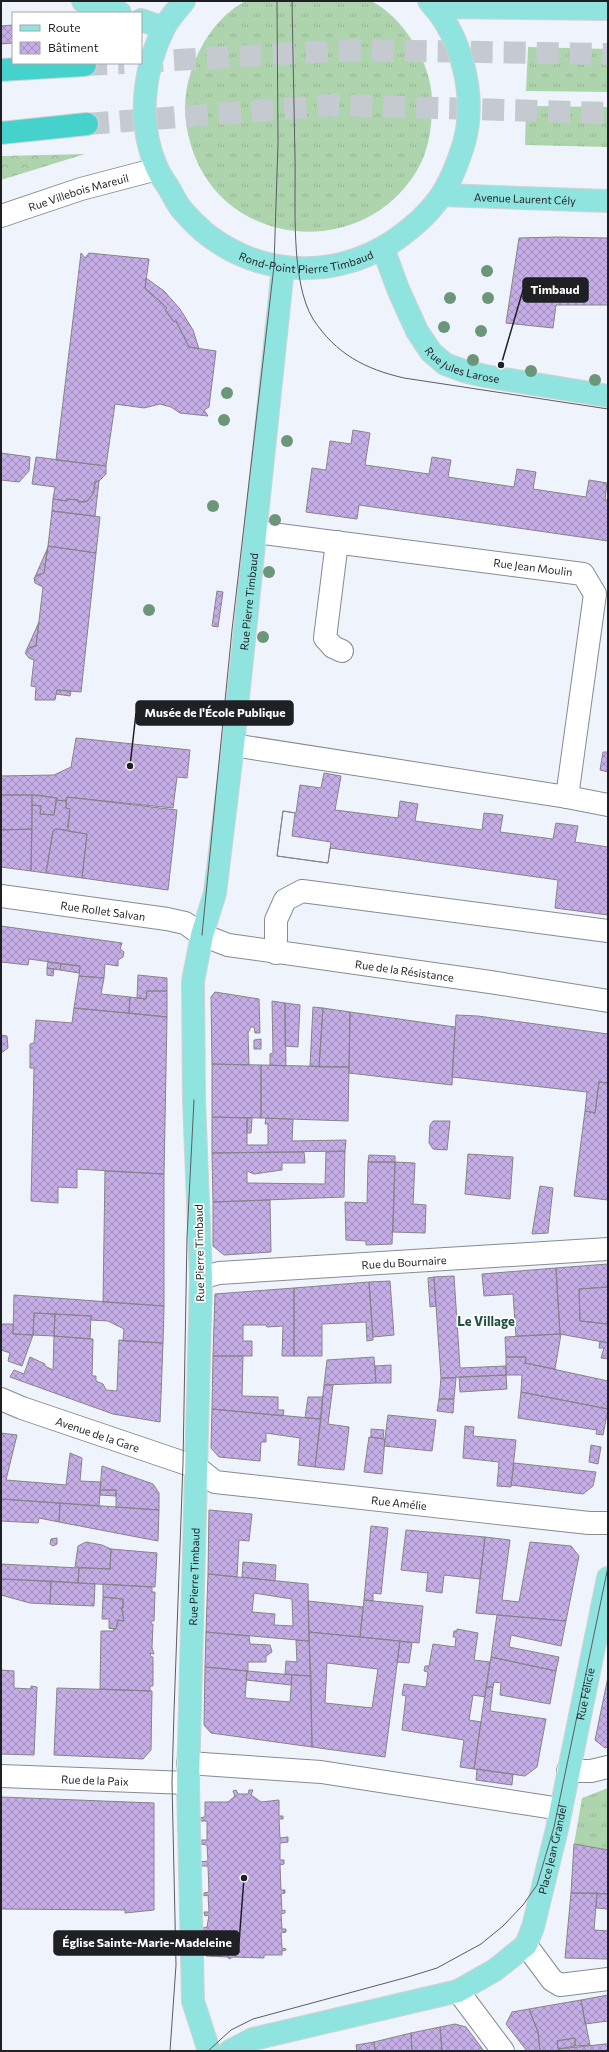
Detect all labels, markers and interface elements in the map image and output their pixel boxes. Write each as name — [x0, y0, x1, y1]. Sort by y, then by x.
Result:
legend — [12, 12, 142, 64]
text: Route — [48, 20, 81, 34]
text: Bâtiment — [48, 40, 99, 54]
street label: Rue Villebois Mareuil — [26, 170, 130, 213]
street label: Avenue Laurent Cély — [474, 190, 576, 206]
street label: Rond-Point Pierre Timbaud — [238, 245, 374, 259]
text: Rond-Point Pierre Timbaud — [237, 247, 375, 275]
callout: Timbaud — [523, 278, 588, 302]
text: Timbaud — [531, 282, 579, 296]
street label: Rue Jules Larose — [423, 344, 501, 385]
street label: Rue Pierre Timbaud — [236, 552, 260, 651]
street label: Rue Jean Moulin — [493, 556, 573, 579]
callout: Musée de l'École Publique — [136, 701, 293, 725]
text: Musée de l'École Publique — [144, 705, 286, 719]
street label: Rue Rollet Salvan — [60, 898, 146, 922]
street label: Rue de la Résistance — [354, 957, 455, 983]
street label: Rue Pierre Timbaud — [192, 1204, 206, 1302]
street label: Rue du Bournaire — [361, 1252, 447, 1271]
district label: Le Village — [457, 1313, 515, 1329]
street label: Avenue de la Gare — [54, 1414, 142, 1454]
street label: Rue Amélie — [371, 1493, 428, 1512]
street label: Rue Pierre Timbaud — [186, 1528, 201, 1626]
street label: Rue Félicie — [573, 1666, 596, 1721]
street label: Rue de la Paix — [61, 1772, 129, 1787]
street label: Place Jean Grandel — [535, 1804, 568, 1895]
callout: Église Sainte-Marie-Madeleine — [54, 1931, 239, 1955]
text: Église Sainte-Marie-Madeleine — [62, 1935, 232, 1949]

